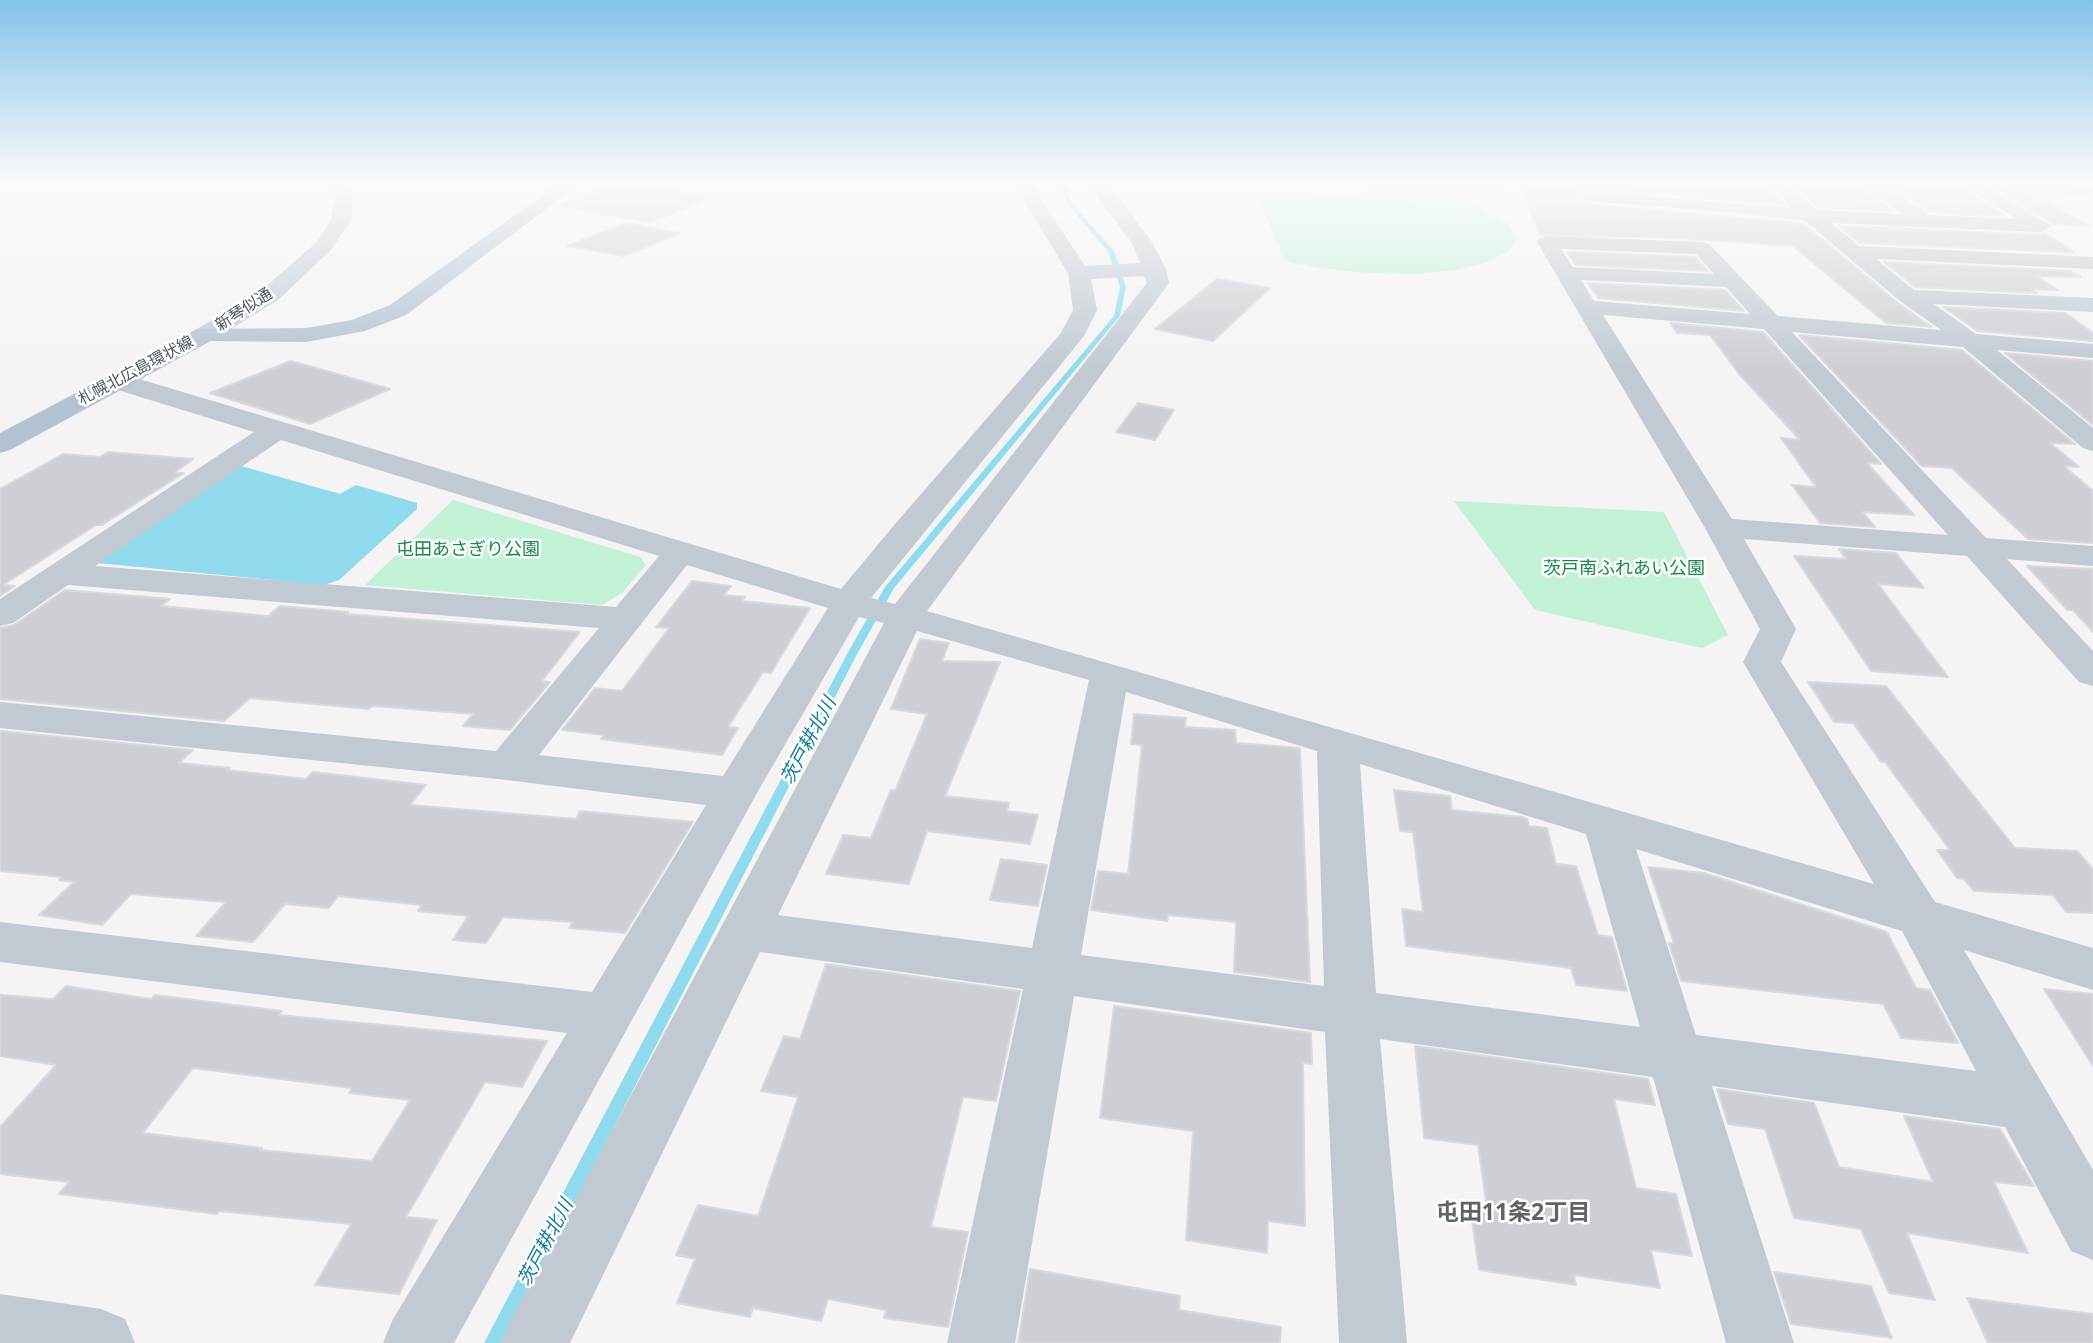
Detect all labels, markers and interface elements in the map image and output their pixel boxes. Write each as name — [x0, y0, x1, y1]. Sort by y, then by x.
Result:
street label: 新琴似通 — [212, 285, 276, 335]
street label: 札幌北広島環状線 — [75, 332, 197, 410]
park label: 屯田あさぎり公園 — [396, 539, 540, 561]
park label: 茨戸南ふれあい公園 — [1543, 558, 1705, 580]
water label: 茨戸耕北川 — [777, 694, 841, 788]
water label: 茨戸耕北川 — [514, 1196, 578, 1290]
district label: 屯田11条2丁目 — [1436, 1199, 1590, 1227]

